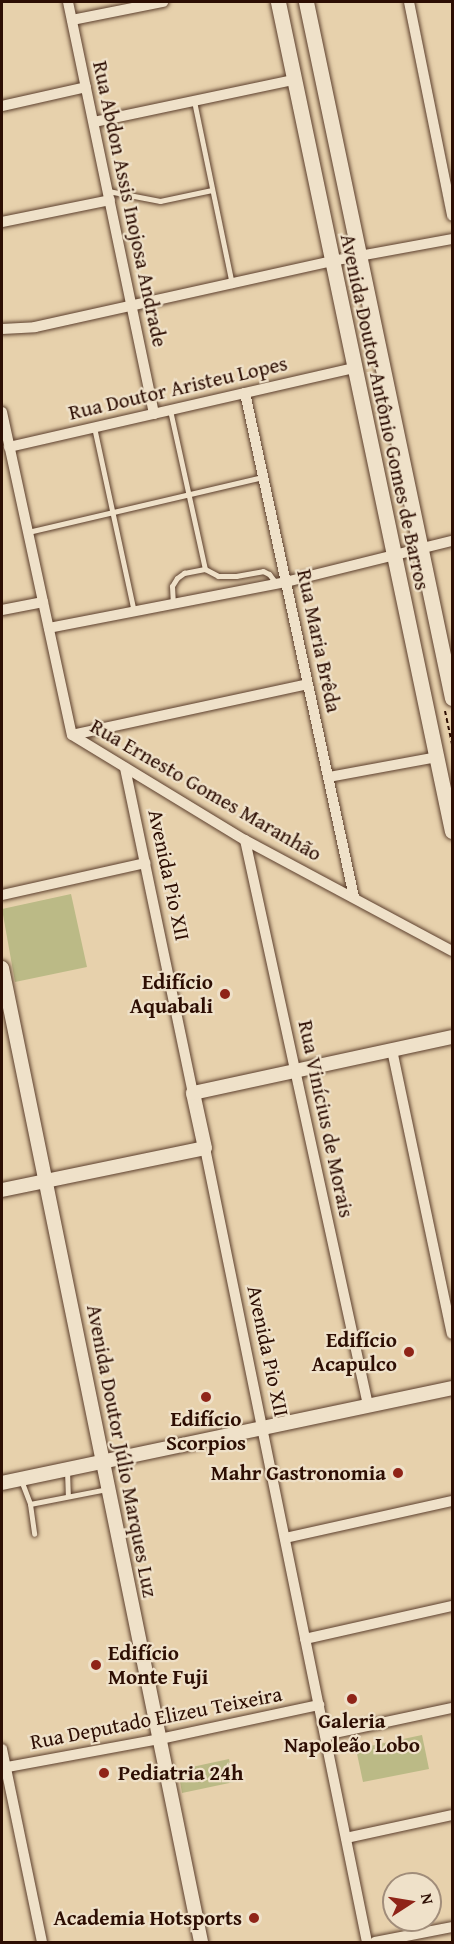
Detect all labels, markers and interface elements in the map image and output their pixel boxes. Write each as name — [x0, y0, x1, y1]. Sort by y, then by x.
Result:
street label: Rua Abdon Assis Inojosa Andrade — [87, 59, 173, 349]
street label: Avenida Doutor Antônio Gomes de Barros — [335, 232, 435, 592]
street label: Rua Doutor Aristeu Lopes — [66, 351, 290, 425]
street label: Rua Maria Brêda — [292, 567, 346, 715]
street label: Rua Ernesto Gomes Maranhão — [86, 713, 326, 867]
street label: Avenida Pio XII — [143, 807, 195, 943]
place label: Edifício Aquabali — [130, 969, 213, 1019]
marker: Edifício Aquabali — [218, 987, 232, 1001]
street label: Rua Vinícius de Morais — [293, 1018, 359, 1220]
street label: Avenida Pio XII — [242, 1283, 294, 1419]
street label: Avenida Doutor Júlio Marques Luz — [81, 1302, 163, 1600]
place label: Edifício Acapulco — [312, 1327, 397, 1377]
marker: Edifício Acapulco — [402, 1345, 416, 1359]
marker: Edifício Scorpios — [199, 1390, 213, 1404]
place label: Edifício Scorpios — [166, 1406, 246, 1456]
place label: Mahr Gastronomia — [211, 1460, 386, 1486]
marker: Mahr Gastronomia — [391, 1466, 405, 1480]
place label: Edifício Monte Fuji — [108, 1640, 208, 1690]
marker: Edifício Monte Fuji — [89, 1658, 103, 1672]
street label: Rua Deputado Elizeu Teixeira — [28, 1681, 284, 1755]
marker: Galeria Napoleão Lobo — [345, 1692, 359, 1706]
place label: Galeria Napoleão Lobo — [284, 1708, 420, 1758]
place label: Pediatria 24h — [118, 1760, 244, 1786]
marker: Pediatria 24h — [95, 1764, 113, 1782]
north arrow — [382, 1872, 442, 1932]
text: N — [415, 1891, 440, 1906]
place label: Academia Hotsports — [53, 1905, 242, 1931]
marker: Academia Hotsports — [247, 1911, 261, 1925]

